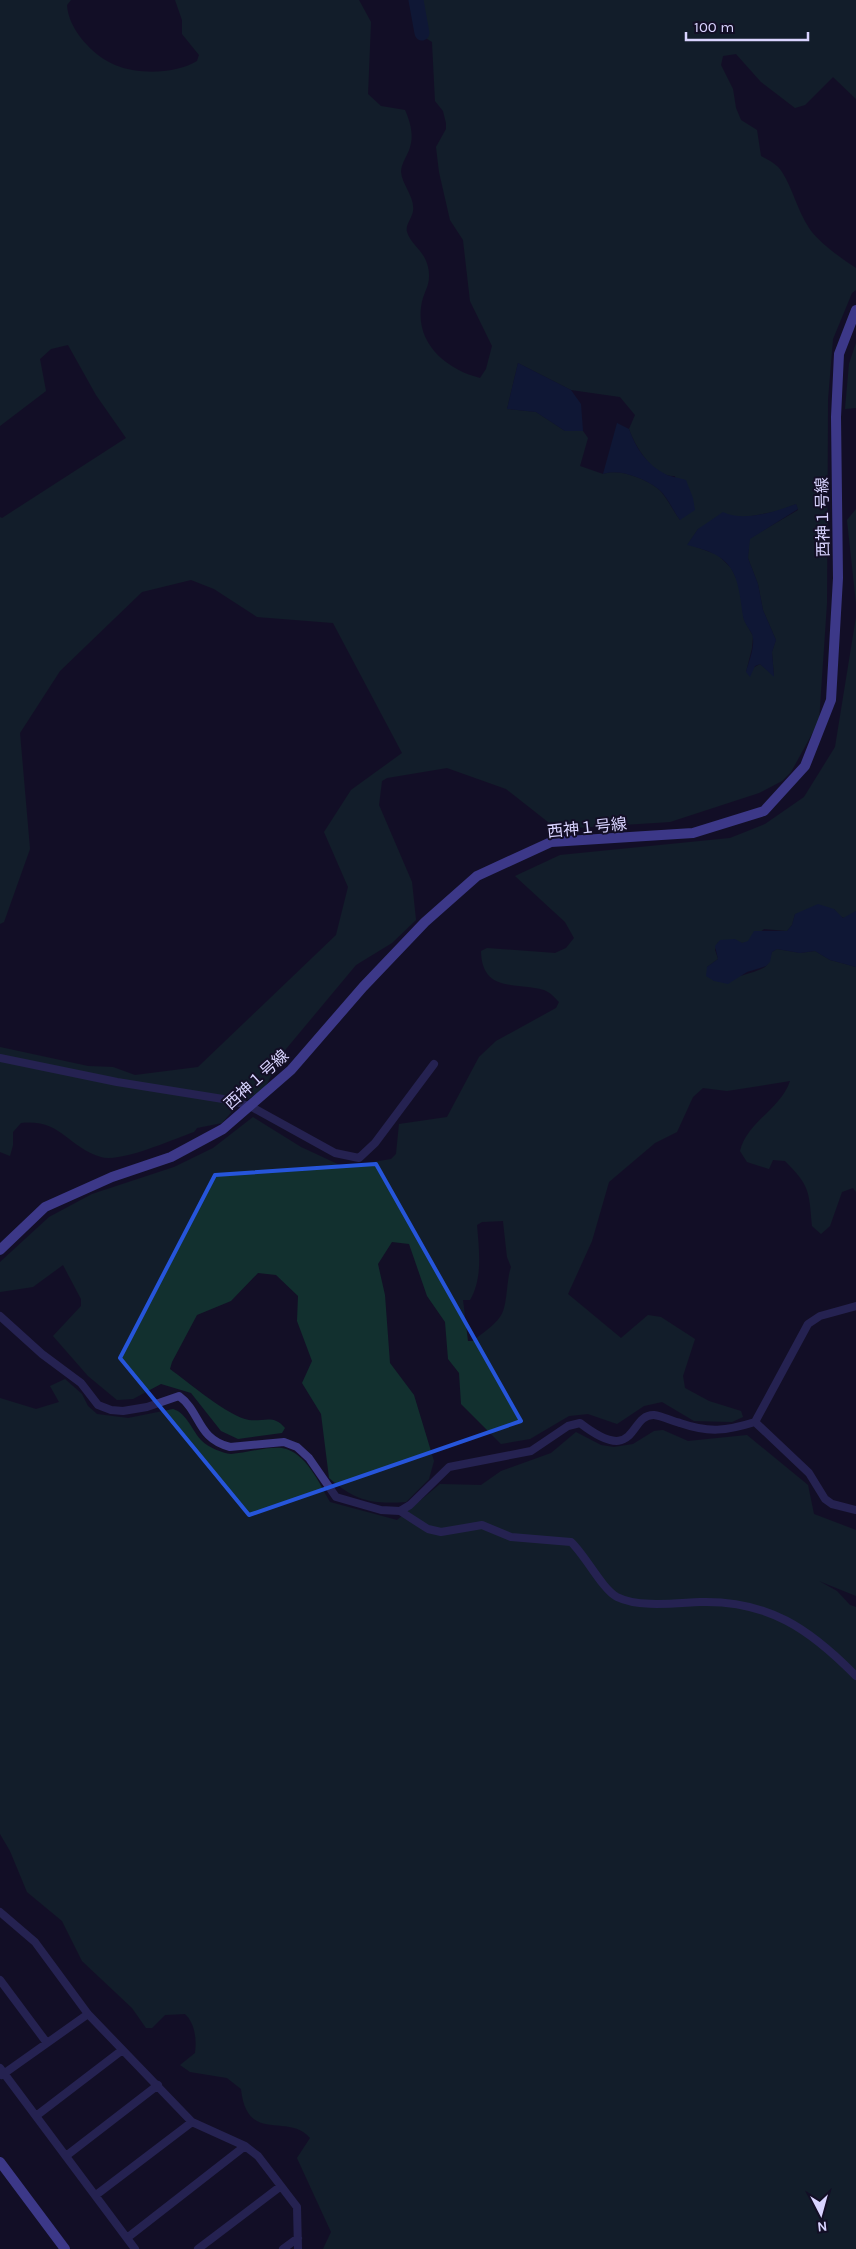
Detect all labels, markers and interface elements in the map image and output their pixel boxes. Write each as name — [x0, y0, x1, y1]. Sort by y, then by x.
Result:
scale bar — [686, 10, 808, 42]
text: 100 m — [694, 18, 734, 36]
street label: 西神１号線 — [812, 477, 833, 557]
street label: 西神１号線 — [546, 814, 628, 841]
street label: 西神１号線 — [220, 1046, 292, 1113]
north arrow — [796, 2189, 846, 2239]
text: N — [816, 2217, 828, 2235]

